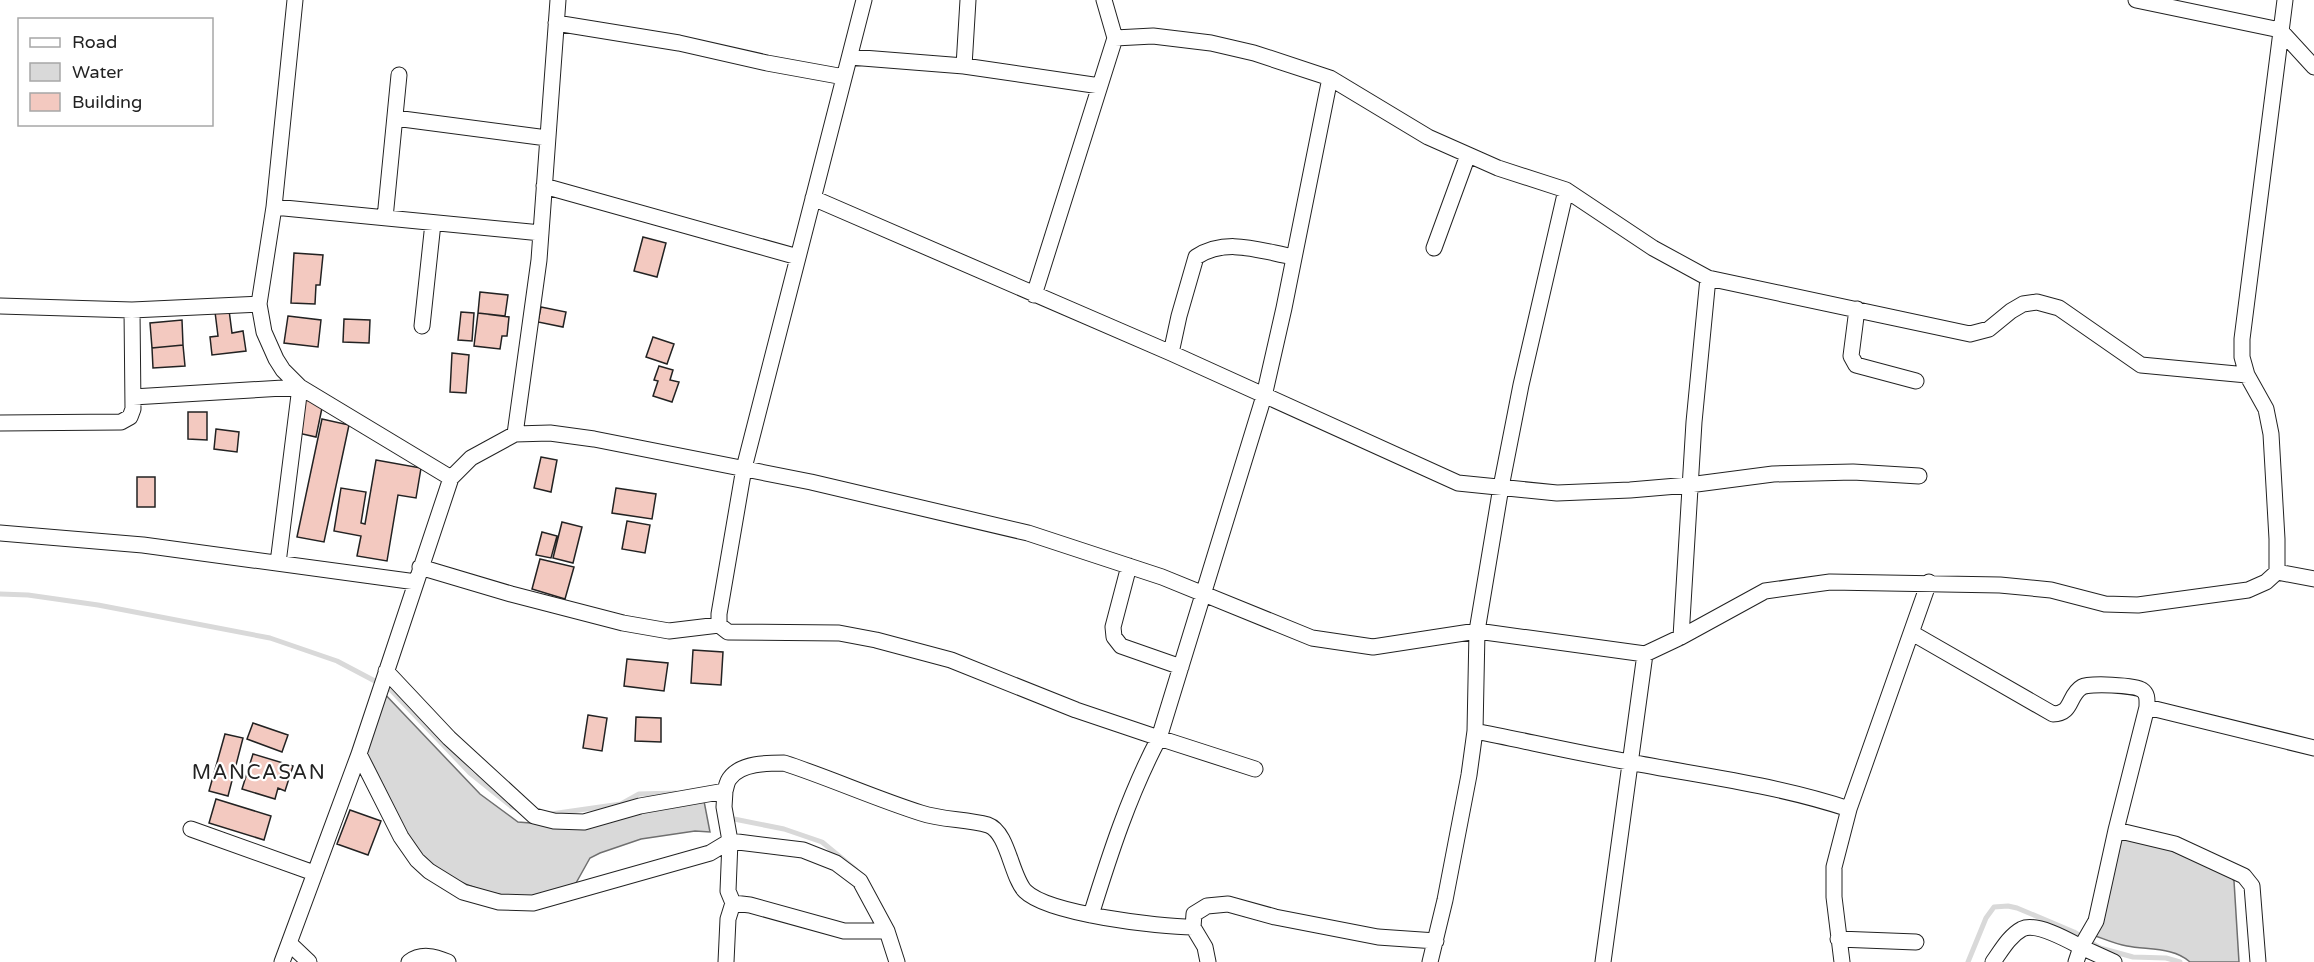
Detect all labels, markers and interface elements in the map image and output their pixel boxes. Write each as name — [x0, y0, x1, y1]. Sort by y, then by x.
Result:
legend — [18, 18, 213, 126]
text: Road — [72, 31, 117, 53]
text: Water — [72, 61, 123, 83]
text: Building — [72, 91, 142, 113]
district label: MANCASAN — [192, 761, 326, 785]

